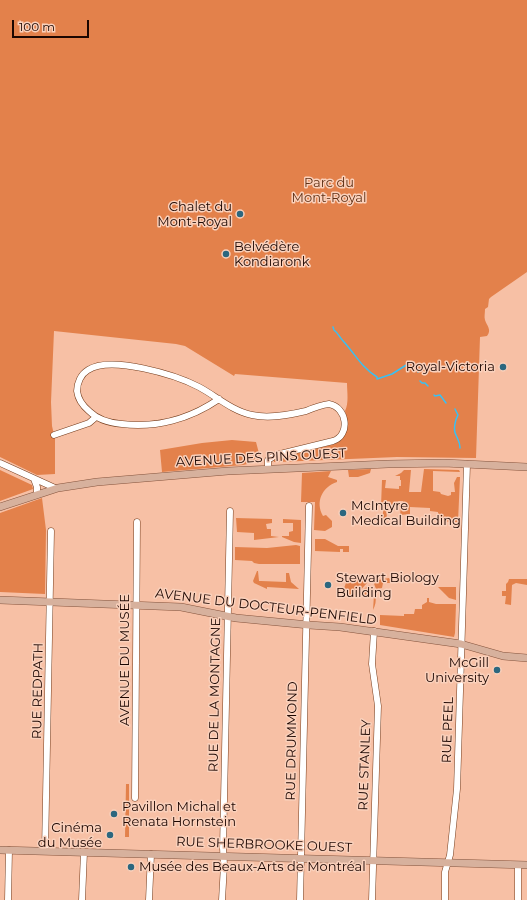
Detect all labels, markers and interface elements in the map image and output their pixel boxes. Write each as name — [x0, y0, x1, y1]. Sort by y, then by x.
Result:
scale bar — [14, 12, 91, 38]
text: 100 m — [19, 19, 55, 34]
park label: Parc du Mont-Royal — [292, 175, 366, 206]
place label: Chalet du Mont-Royal — [157, 199, 232, 230]
marker: Chalet du Mont-Royal — [235, 209, 245, 219]
place label: Belvédère Kondiaronk — [234, 239, 310, 270]
marker: Belvédère Kondiaronk — [221, 249, 231, 259]
place label: Royal-Victoria — [406, 359, 495, 375]
marker: Royal-Victoria — [498, 362, 508, 372]
street label: AVENUE DES PINS OUEST — [175, 446, 347, 470]
place label: McIntyre Medical Building — [351, 498, 461, 529]
marker: McIntyre Medical Building — [338, 508, 348, 518]
place label: Stewart Biology Building — [336, 570, 439, 601]
marker: Stewart Biology Building — [323, 580, 333, 590]
street label: AVENUE DU DOCTEUR-PENFIELD — [154, 586, 378, 628]
street label: AVENUE DU MUSÉE — [117, 594, 133, 726]
street label: RUE DE LA MONTAGNE — [206, 618, 224, 772]
street label: RUE REDPATH — [29, 643, 47, 739]
place label: McGill University — [425, 655, 489, 686]
marker: McGill University — [492, 665, 502, 675]
street label: RUE DRUMMOND — [283, 681, 301, 801]
street label: RUE PEEL — [439, 697, 457, 763]
street label: RUE STANLEY — [356, 719, 374, 811]
place label: Pavillon Michal et Renata Hornstein — [122, 799, 236, 830]
marker: Pavillon Michal et Renata Hornstein — [109, 809, 119, 819]
place label: Cinéma du Musée — [38, 820, 102, 851]
marker: Cinéma du Musée — [105, 830, 115, 840]
street label: RUE SHERBROOKE OUEST — [176, 834, 352, 856]
place label: Musée des Beaux-Arts de Montréal — [139, 859, 366, 875]
marker: Musée des Beaux-Arts de Montréal — [126, 862, 136, 872]

